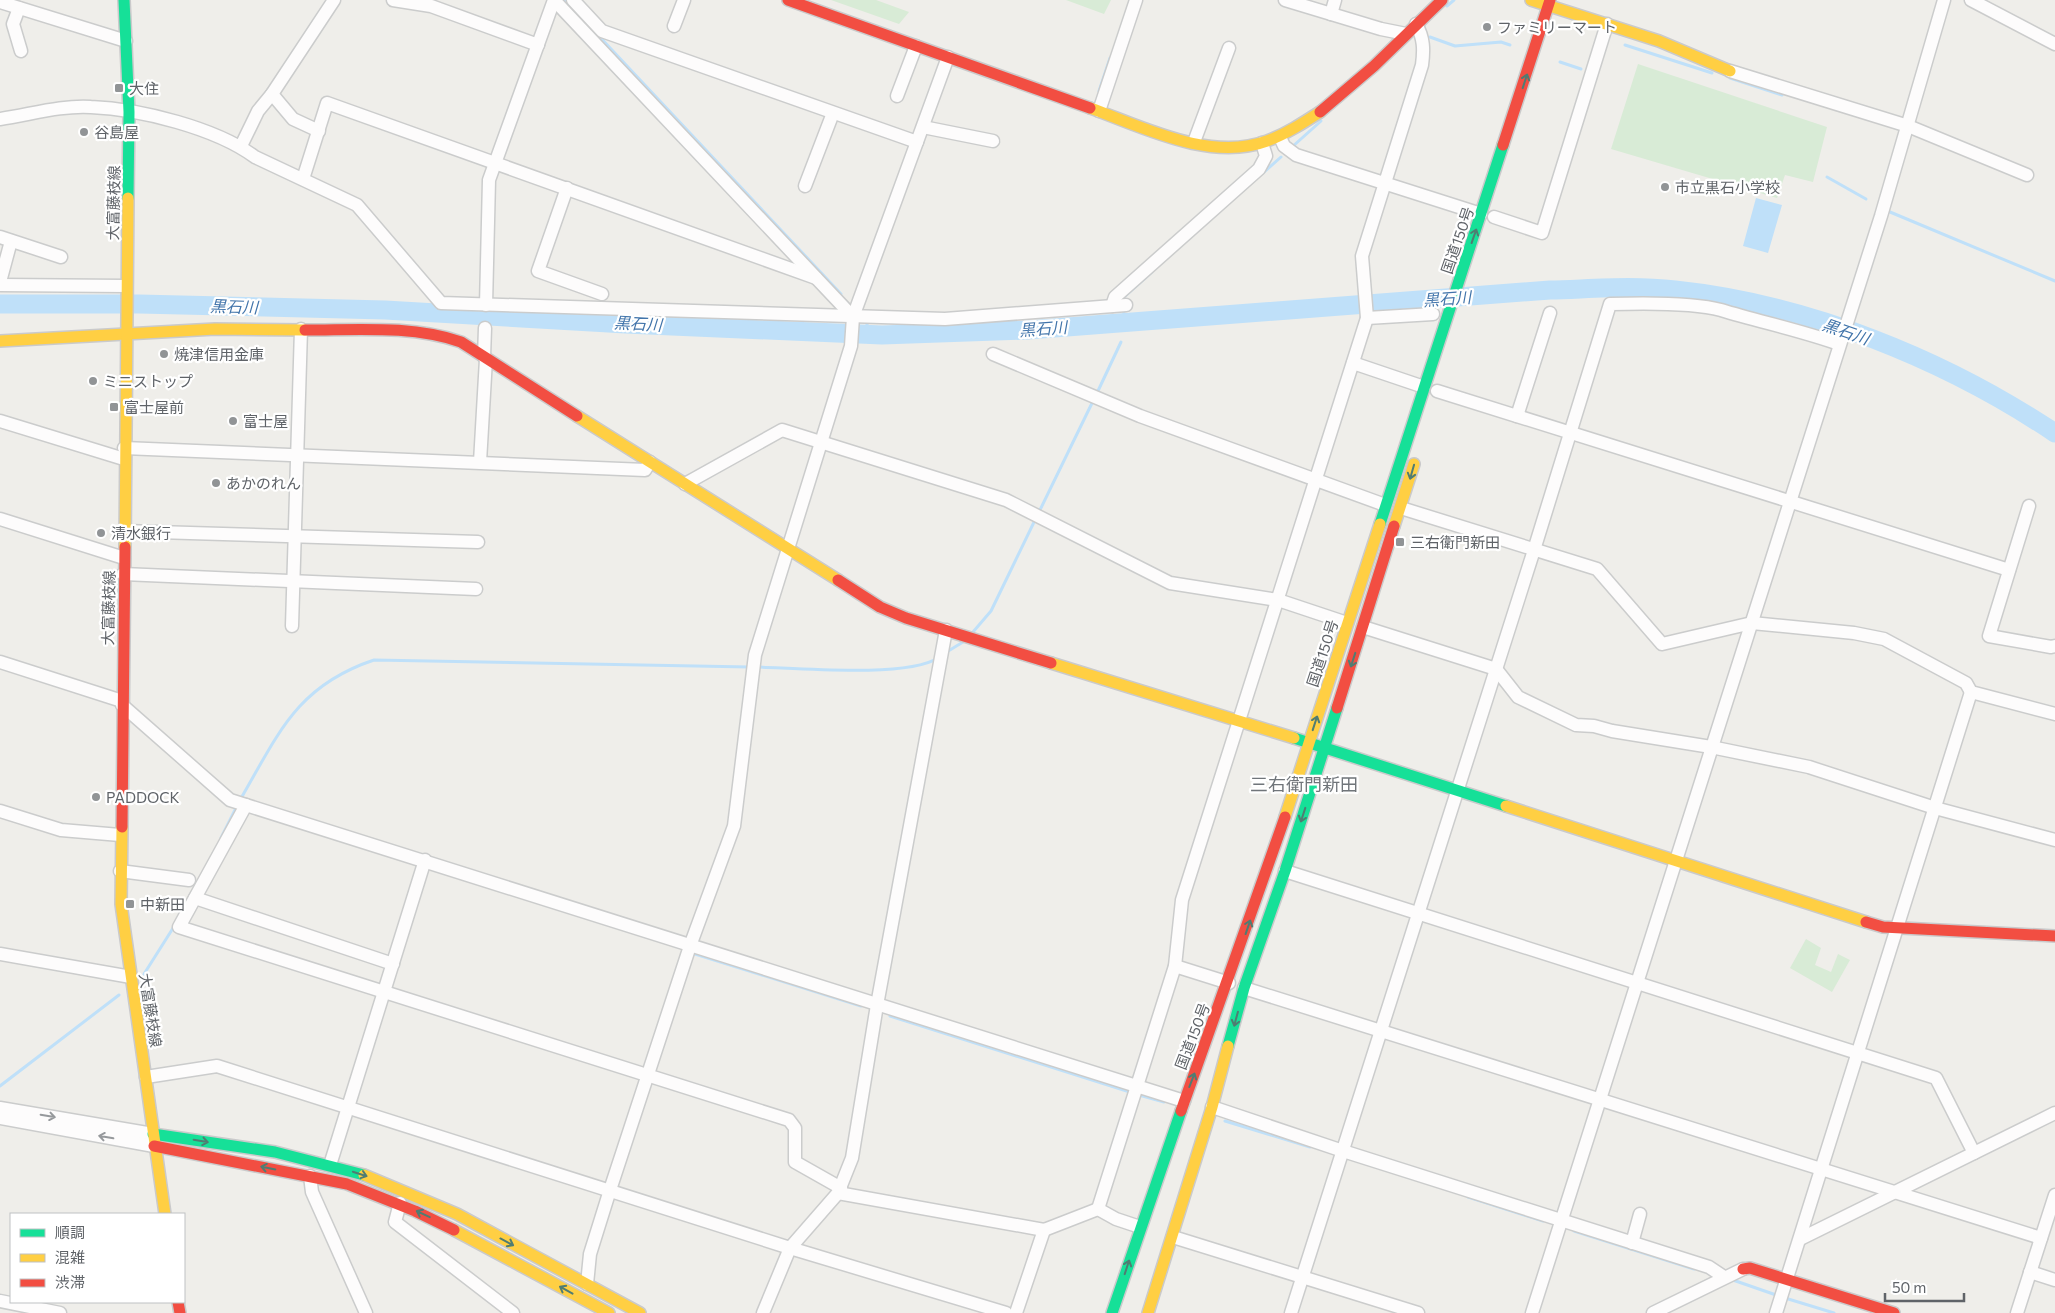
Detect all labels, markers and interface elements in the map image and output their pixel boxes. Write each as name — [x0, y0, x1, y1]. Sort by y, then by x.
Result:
place label: ファミリーマート — [1497, 18, 1617, 36]
marker: ファミリーマート — [1481, 21, 1493, 33]
one-way arrow — [1521, 74, 1530, 90]
place label: 大住 — [129, 79, 159, 97]
marker: 大住 — [113, 82, 125, 94]
place label: 谷島屋 — [94, 123, 139, 141]
marker: 谷島屋 — [78, 126, 90, 138]
street label: 大富藤枝線 — [103, 165, 123, 241]
place label: 市立黒石小学校 — [1675, 178, 1780, 196]
marker: 市立黒石小学校 — [1659, 181, 1671, 193]
street label: 国道150号 — [1437, 204, 1477, 276]
one-way arrow — [1470, 228, 1479, 244]
water label: 黒石川 — [1422, 287, 1474, 309]
water label: 黒石川 — [210, 296, 260, 316]
water label: 黒石川 — [614, 312, 664, 334]
water label: 黒石川 — [1820, 314, 1874, 348]
water label: 黒石川 — [1018, 317, 1070, 339]
place label: 焼津信用金庫 — [174, 345, 264, 363]
marker: 焼津信用金庫 — [158, 348, 170, 360]
place label: ミニストップ — [103, 372, 193, 390]
marker: ミニストップ — [87, 375, 99, 387]
place label: 富士屋前 — [124, 398, 184, 416]
marker: 富士屋前 — [108, 401, 120, 413]
place label: 富士屋 — [243, 412, 288, 430]
marker: 富士屋 — [227, 415, 239, 427]
one-way arrow — [1406, 463, 1416, 479]
place label: あかのれん — [226, 474, 301, 492]
marker: あかのれん — [210, 477, 222, 489]
place label: 清水銀行 — [111, 524, 171, 542]
marker: 清水銀行 — [95, 527, 107, 539]
place label: 三右衛門新田 — [1410, 533, 1500, 551]
marker: 三右衛門新田 — [1394, 536, 1406, 548]
street label: 大富藤枝線 — [98, 570, 118, 646]
street label: 国道150号 — [1303, 617, 1341, 689]
one-way arrow — [1347, 652, 1357, 668]
one-way arrow — [1311, 716, 1320, 731]
district label: 三右衛門新田 — [1250, 773, 1358, 795]
place label: PADDOCK — [106, 788, 180, 806]
marker: PADDOCK — [90, 791, 102, 803]
one-way arrow — [1298, 807, 1307, 822]
place label: 中新田 — [140, 895, 185, 913]
marker: 中新田 — [124, 898, 136, 910]
one-way arrow — [1244, 920, 1253, 936]
street label: 大富藤枝線 — [136, 972, 166, 1048]
street label: 国道150号 — [1171, 1000, 1213, 1072]
one-way arrow — [1230, 1010, 1240, 1026]
one-way arrow — [1188, 1073, 1197, 1088]
one-way arrow — [40, 1112, 56, 1122]
one-way arrow — [98, 1132, 114, 1142]
one-way arrow — [193, 1136, 209, 1146]
one-way arrow — [260, 1163, 276, 1172]
one-way arrow — [351, 1170, 367, 1180]
one-way arrow — [416, 1208, 431, 1218]
legend — [10, 1213, 185, 1303]
text: 順調 — [55, 1223, 85, 1241]
one-way arrow — [500, 1237, 514, 1247]
text: 混雑 — [55, 1248, 85, 1266]
one-way arrow — [1123, 1259, 1133, 1275]
scale bar — [1885, 1270, 1964, 1302]
text: 渋滞 — [55, 1273, 85, 1291]
text: 50 m — [1892, 1278, 1926, 1296]
one-way arrow — [560, 1284, 574, 1294]

